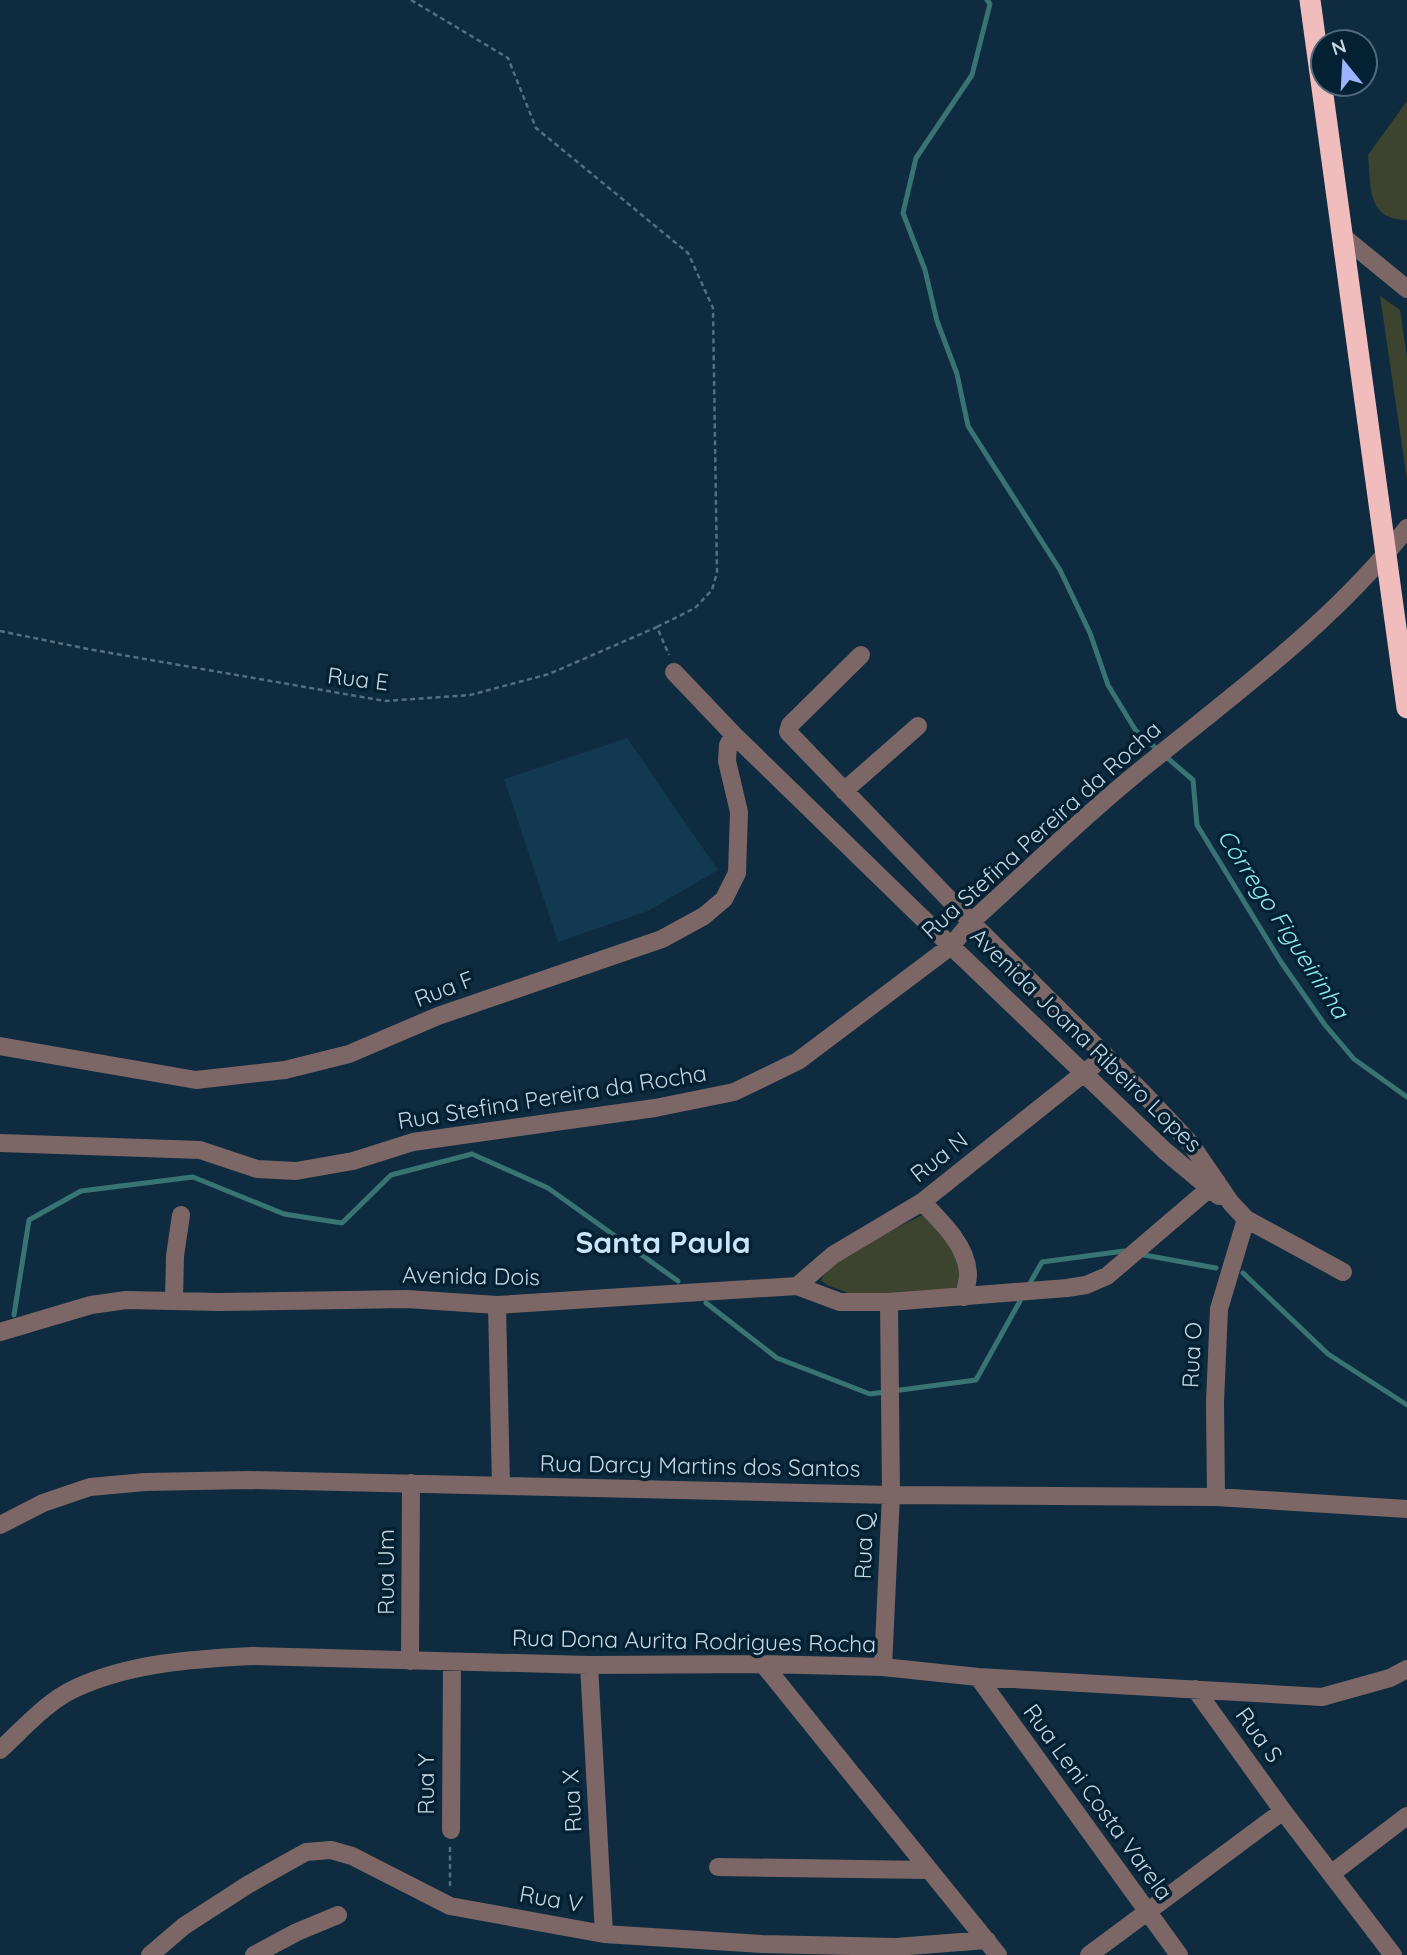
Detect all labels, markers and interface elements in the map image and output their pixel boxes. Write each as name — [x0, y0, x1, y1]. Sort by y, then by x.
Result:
north arrow — [1309, 28, 1379, 98]
text: N — [1328, 33, 1349, 60]
street label: Rua E — [326, 660, 390, 697]
street label: Rua Stefina Pereira da Rocha — [915, 714, 1167, 945]
water label: Córrego Figueirinha — [1212, 823, 1357, 1025]
street label: Avenida Joana Ribeiro Lopes — [965, 921, 1208, 1158]
street label: Rua F — [410, 964, 478, 1013]
street label: Rua Stefina Pereira da Rocha — [395, 1058, 709, 1135]
street label: Rua N — [904, 1125, 973, 1188]
district label: Santa Paula — [575, 1223, 751, 1261]
street label: Avenida Dois — [402, 1260, 540, 1291]
street label: Rua O — [1175, 1321, 1208, 1389]
street label: Rua Darcy Martins dos Santos — [539, 1448, 861, 1483]
street label: Rua Q — [848, 1511, 879, 1580]
street label: Rua Um — [371, 1529, 400, 1615]
street label: Rua Dona Aurita Rodrigues Rocha — [512, 1623, 876, 1658]
street label: Rua Leni Costa Varela — [1017, 1698, 1179, 1905]
street label: Rua S — [1230, 1701, 1289, 1768]
street label: Rua Y — [411, 1753, 440, 1815]
street label: Rua X — [555, 1769, 588, 1833]
street label: Rua V — [517, 1879, 585, 1918]

